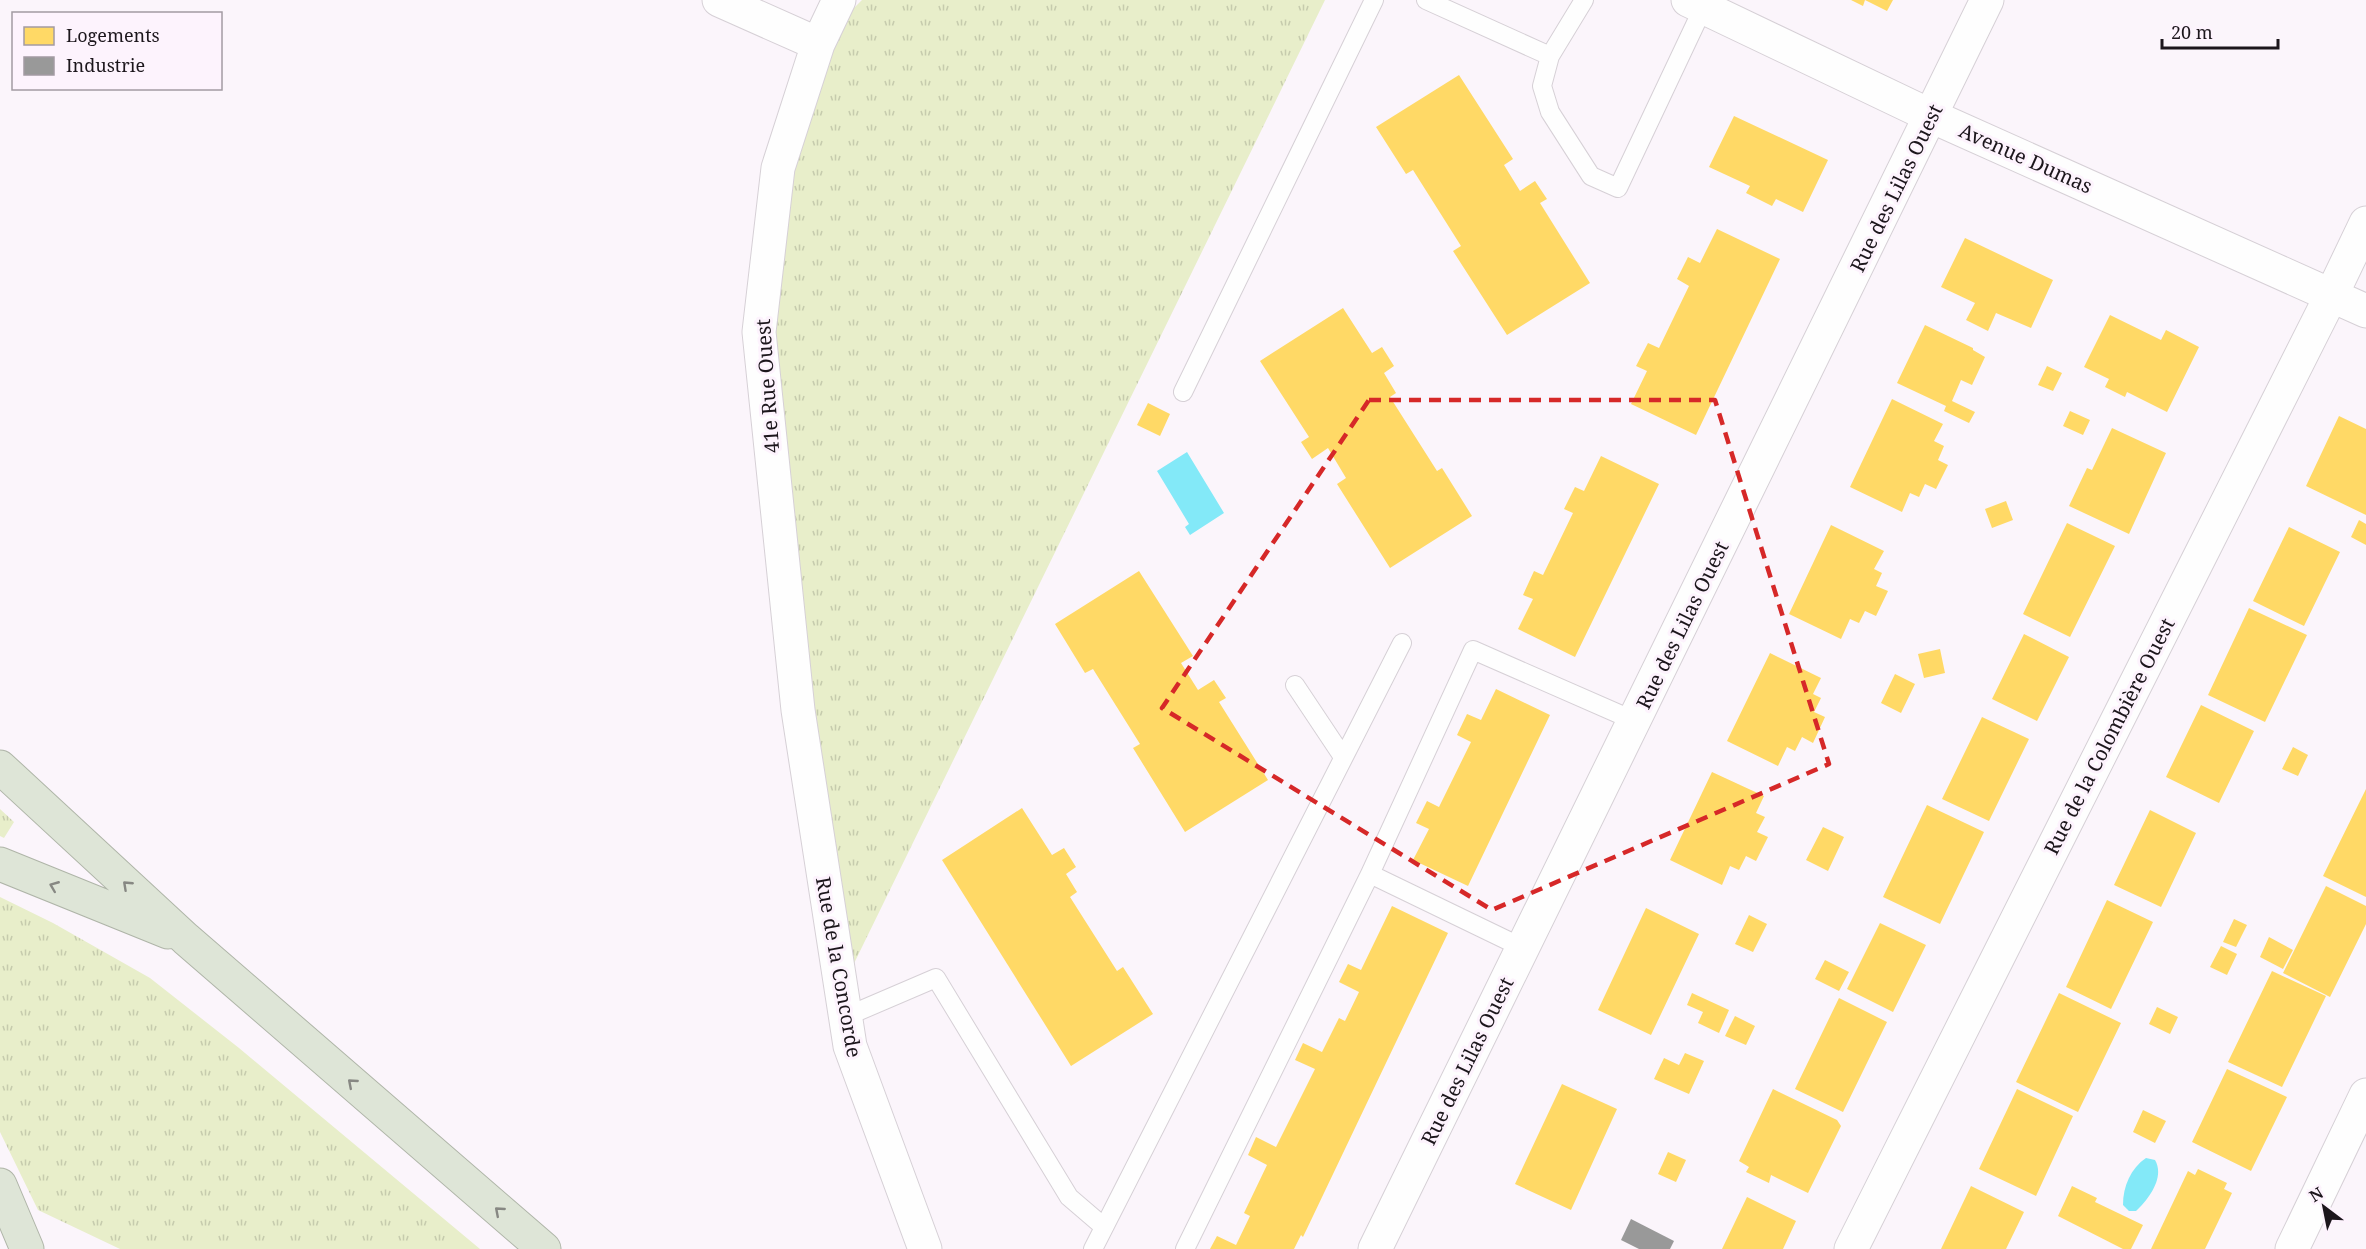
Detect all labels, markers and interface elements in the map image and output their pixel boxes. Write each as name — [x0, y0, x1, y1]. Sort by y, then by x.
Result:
legend — [12, 12, 222, 90]
scale bar — [2162, 12, 2278, 50]
text: 20 m — [2171, 20, 2213, 44]
text: Logements — [66, 23, 160, 47]
text: Industrie — [66, 53, 145, 77]
street label: Rue des Lilas Ouest — [1844, 99, 1948, 277]
street label: Avenue Dumas — [1955, 117, 2097, 199]
street label: 41e Rue Ouest — [749, 318, 785, 454]
street label: Rue des Lilas Ouest — [1630, 536, 1734, 714]
street label: Rue de la Colombière Ouest — [2037, 613, 2181, 859]
street label: Rue de la Concorde — [810, 875, 868, 1059]
one-way arrow — [49, 881, 60, 893]
one-way arrow — [124, 881, 134, 892]
street label: Rue des Lilas Ouest — [1415, 972, 1519, 1150]
one-way arrow — [348, 1079, 359, 1090]
north arrow — [2294, 1177, 2354, 1237]
text: N — [2305, 1181, 2328, 1207]
one-way arrow — [495, 1207, 506, 1218]

